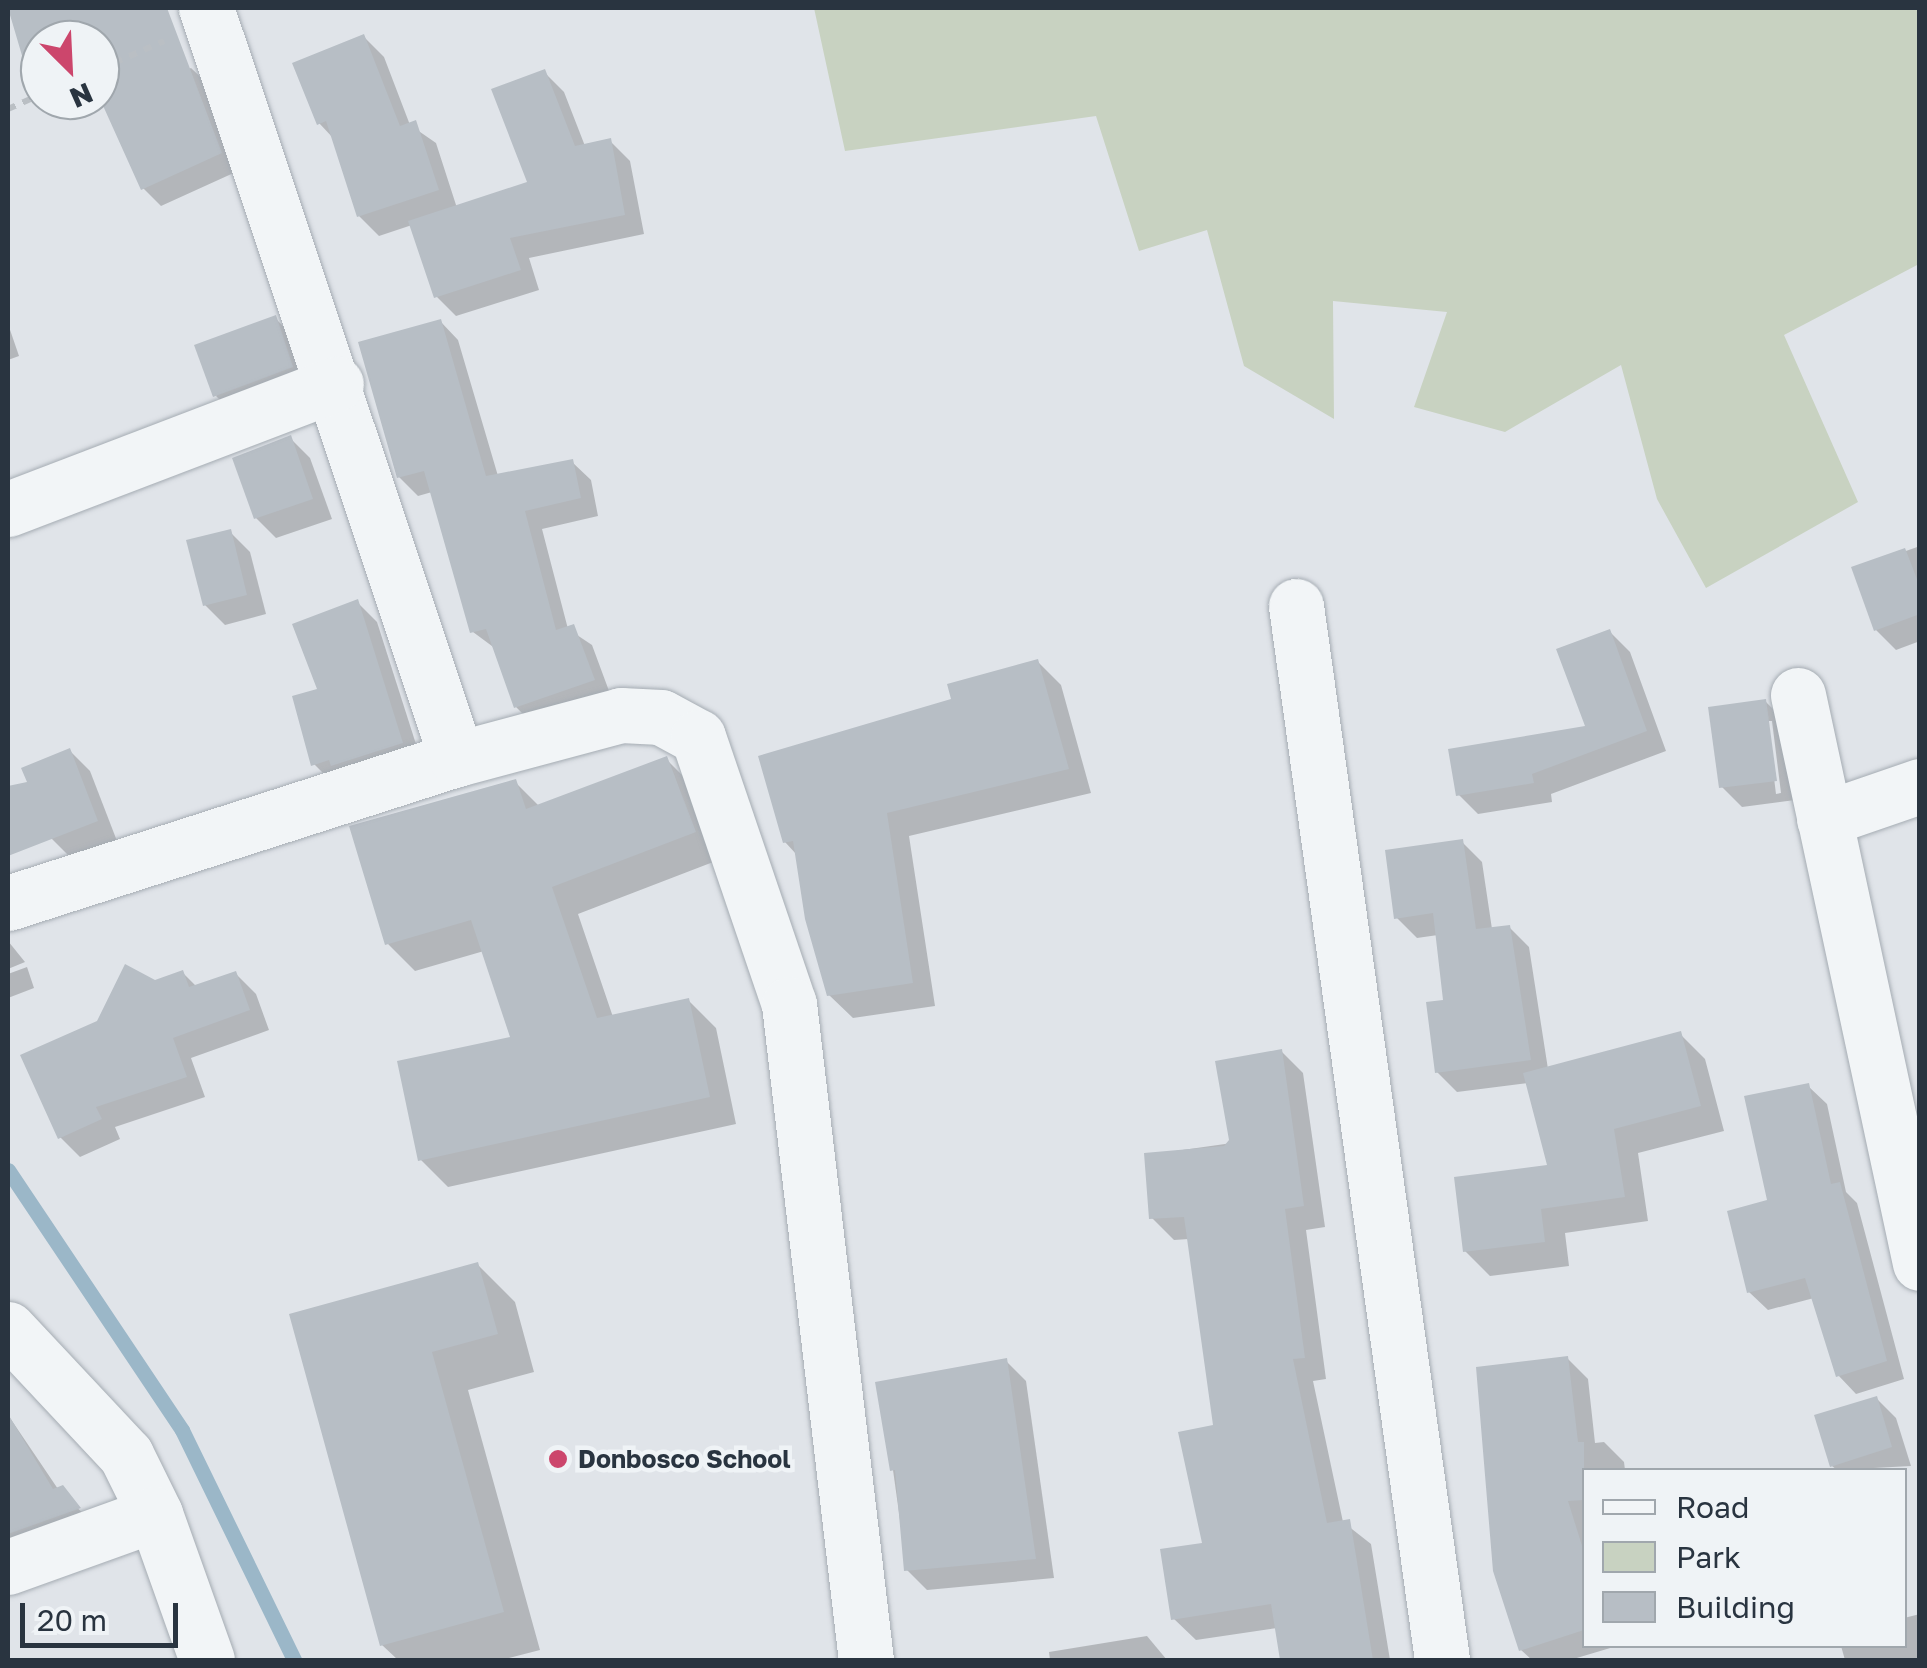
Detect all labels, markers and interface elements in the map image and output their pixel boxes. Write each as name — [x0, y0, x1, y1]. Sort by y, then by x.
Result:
north arrow — [20, 20, 120, 120]
text: N — [65, 77, 98, 115]
place label: Donbosco School — [578, 1444, 791, 1474]
marker: Donbosco School — [547, 1448, 569, 1470]
legend — [1582, 1468, 1907, 1648]
text: Road — [1676, 1489, 1750, 1525]
text: Park — [1676, 1539, 1741, 1575]
scale bar — [25, 1583, 182, 1645]
text: Building — [1676, 1589, 1795, 1625]
text: 20 m — [37, 1602, 107, 1638]

